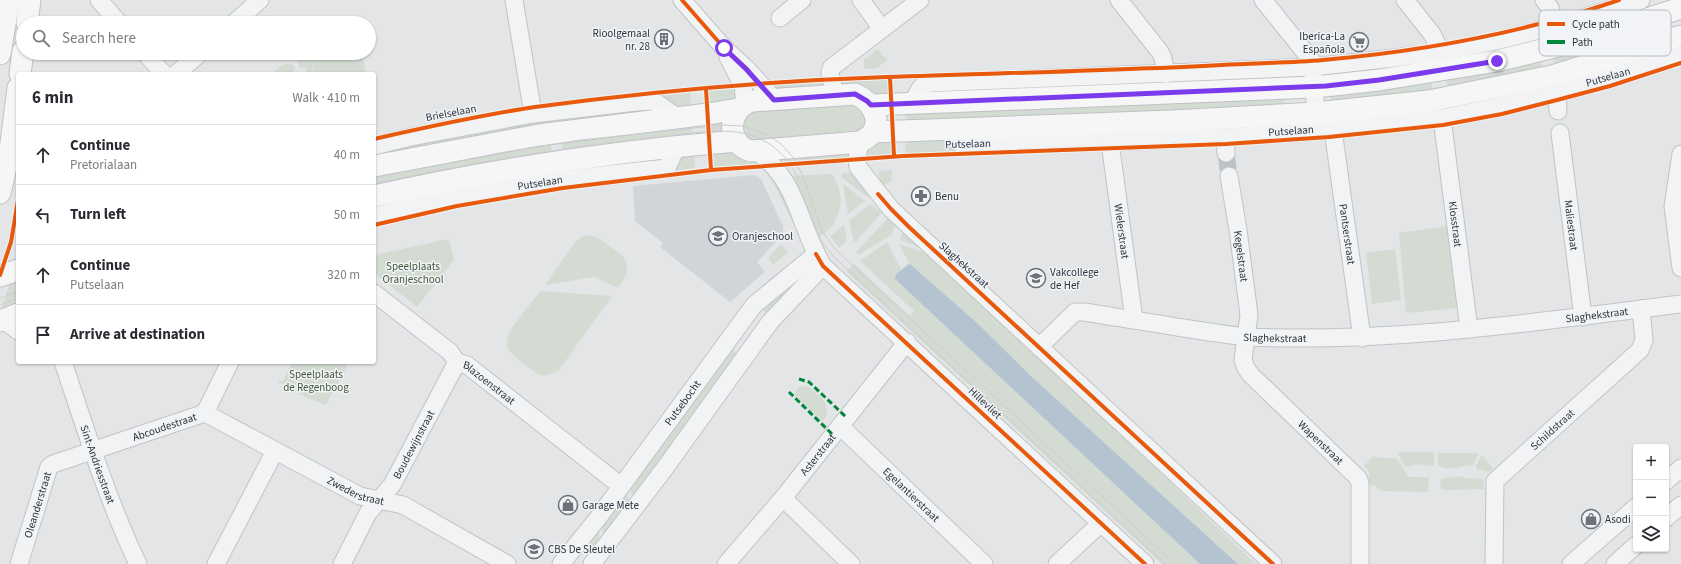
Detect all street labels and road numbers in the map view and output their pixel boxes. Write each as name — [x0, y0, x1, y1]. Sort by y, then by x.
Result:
street label: Putselaan — [1584, 63, 1632, 91]
street label: Brielselaan — [424, 101, 478, 125]
street label: Putselaan — [1268, 122, 1314, 140]
street label: Putselaan — [945, 136, 991, 152]
street label: Putselaan — [516, 172, 564, 194]
street label: Maliestraat — [1561, 199, 1582, 252]
street label: Klosstraat — [1445, 200, 1466, 248]
street label: Wielerstraat — [1111, 203, 1133, 260]
street label: Pantserstraat — [1336, 203, 1359, 266]
street label: Kegelstraat — [1231, 229, 1252, 283]
street label: Slaghekstraat — [936, 238, 993, 292]
street label: Slaghekstraat — [1565, 303, 1629, 326]
street label: Slaghekstraat — [1243, 329, 1307, 346]
street label: Blazoenstraat — [462, 357, 519, 408]
street label: Putsebocht — [661, 377, 704, 428]
street label: Hillevliet — [965, 384, 1005, 423]
street label: Schildstraat — [1527, 405, 1578, 453]
street label: Boudewijnstraat — [389, 407, 438, 481]
street label: Abcoudestraat — [130, 409, 199, 444]
street label: Wapenstraat — [1295, 417, 1347, 468]
street label: Sint-Andriesstraat — [77, 423, 119, 506]
street label: Asterstraat — [796, 430, 839, 478]
street label: Egelantierstraat — [880, 464, 943, 525]
street label: Oleanderstraat — [20, 469, 55, 540]
street label: Zwederstraat — [325, 472, 386, 508]

